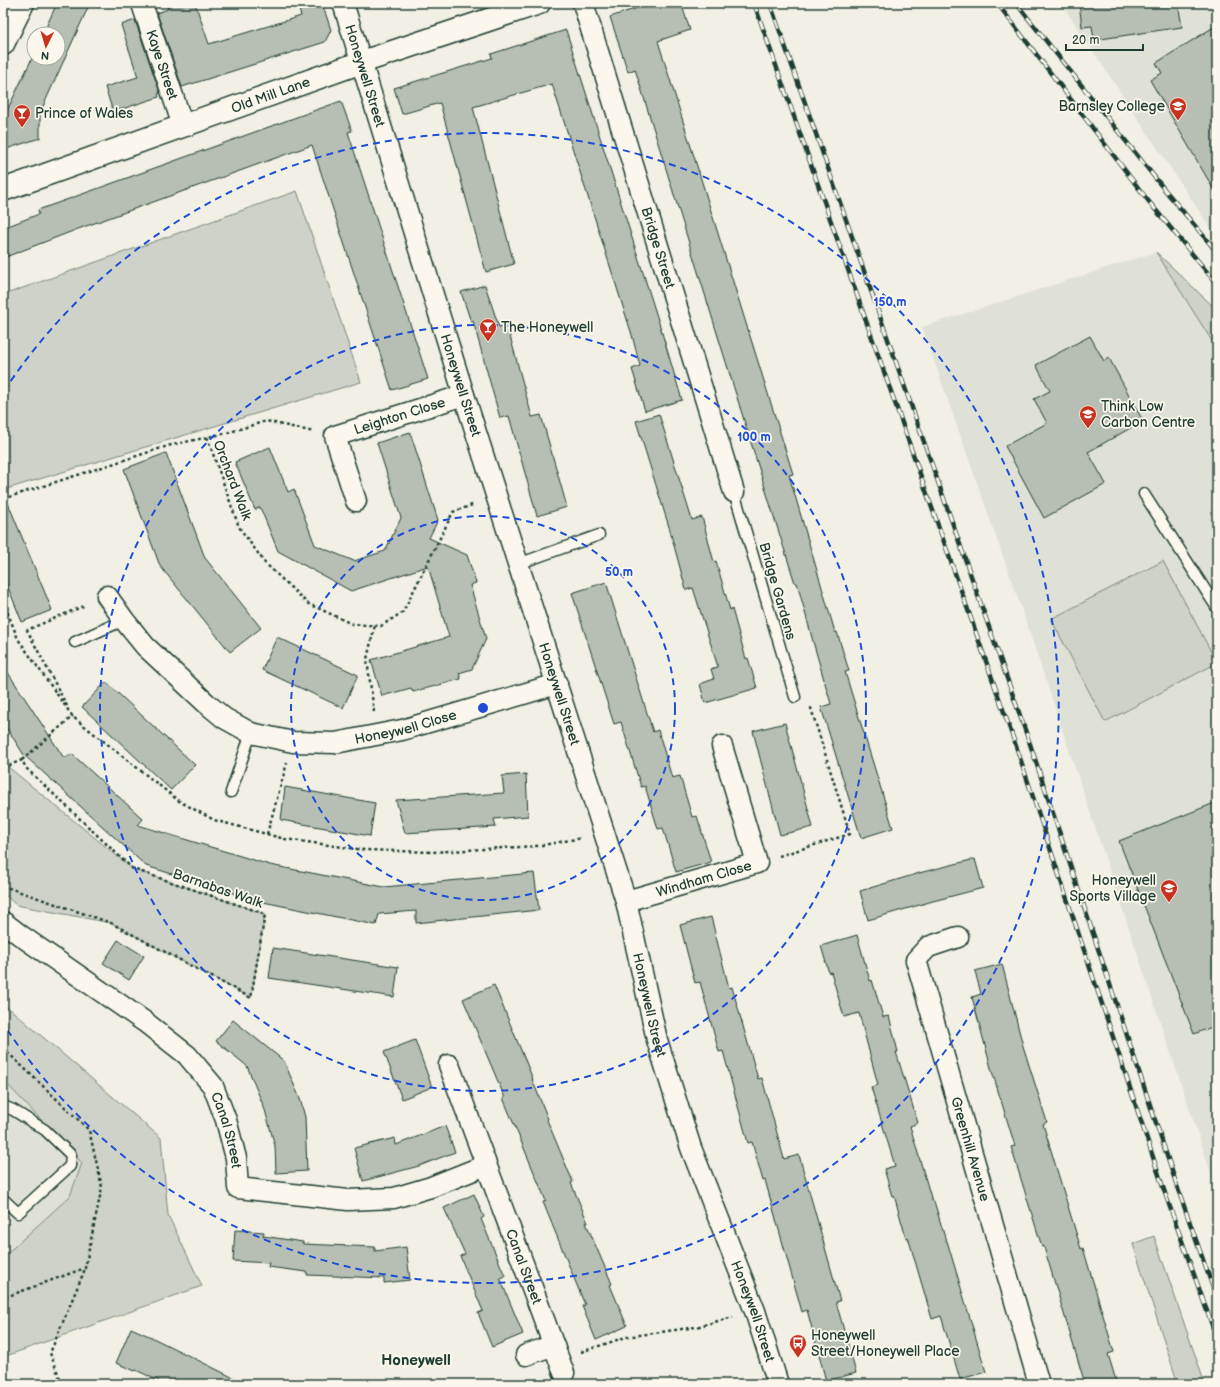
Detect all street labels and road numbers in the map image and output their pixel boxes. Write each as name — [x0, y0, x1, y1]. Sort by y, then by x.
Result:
street label: Honeywell Street — [341, 22, 389, 130]
street label: Kaye Street — [142, 28, 182, 103]
street label: Old Mill Lane — [229, 73, 312, 117]
street label: Bridge Street — [637, 205, 679, 291]
street label: Honeywell Street — [437, 332, 485, 439]
street label: Leighton Close — [352, 394, 447, 438]
street label: Orchard Walk — [209, 438, 256, 523]
street label: Bridge Gardens — [756, 540, 800, 642]
street label: Honeywell Street — [535, 641, 584, 748]
street label: Honeywell Close — [353, 706, 459, 748]
street label: Windham Close — [654, 857, 754, 901]
street label: Barnabas Walk — [171, 865, 265, 912]
street label: Honeywell Street — [629, 951, 670, 1060]
street label: Canal Street — [207, 1090, 245, 1169]
street label: Greenhill Avenue — [947, 1095, 994, 1203]
street label: Canal Street — [502, 1227, 546, 1307]
street label: Honeywell Street — [727, 1258, 779, 1365]

